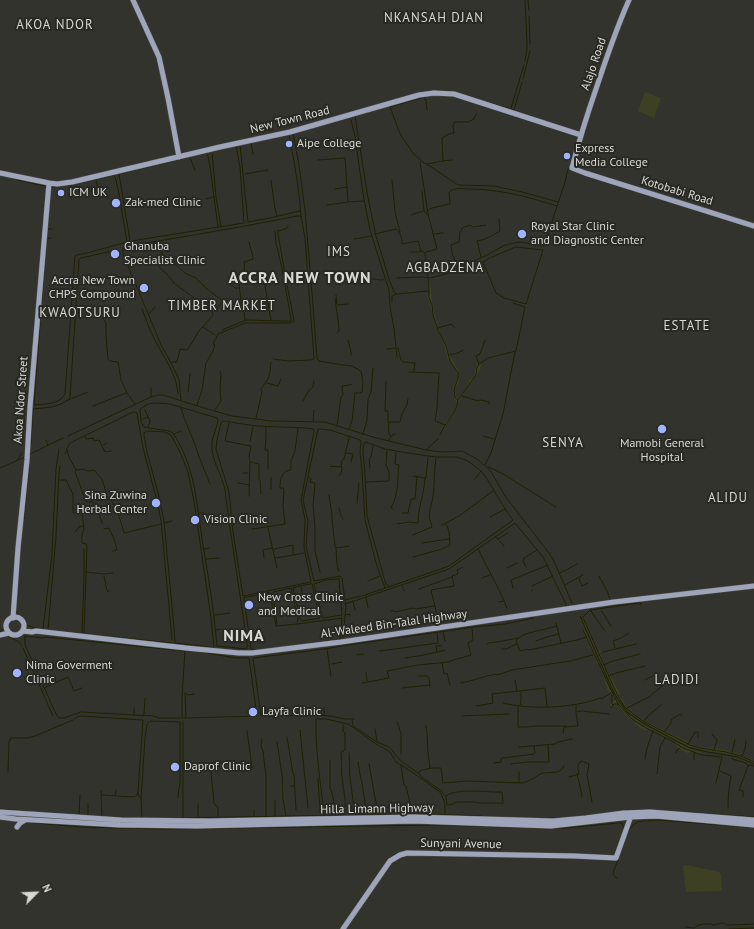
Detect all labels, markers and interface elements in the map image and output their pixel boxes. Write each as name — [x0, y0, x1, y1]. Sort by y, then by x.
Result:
district label: NKANSAH DJAN — [384, 10, 484, 26]
district label: AKOA NDOR — [16, 17, 94, 33]
street label: Alajo Road — [578, 36, 610, 92]
street label: New Town Road — [249, 103, 331, 137]
place label: Aipe College — [297, 137, 361, 151]
marker: Aipe College — [284, 139, 294, 149]
place label: Express Media College — [575, 142, 648, 170]
marker: Express Media College — [562, 151, 572, 161]
street label: Kotobabi Road — [639, 173, 715, 209]
place label: ICM UK — [69, 186, 107, 200]
marker: ICM UK — [56, 188, 66, 198]
place label: Zak-med Clinic — [125, 196, 201, 210]
marker: Zak-med Clinic — [110, 197, 122, 209]
place label: Royal Star Clinic and Diagnostic Center — [531, 220, 644, 248]
marker: Royal Star Clinic and Diagnostic Center — [516, 228, 528, 240]
place label: Ghanuba Specialist Clinic — [124, 240, 205, 268]
district label: IMS — [327, 244, 351, 260]
marker: Ghanuba Specialist Clinic — [109, 248, 121, 260]
district label: AGBADZENA — [406, 260, 484, 276]
district label: ACCRA NEW TOWN — [228, 268, 372, 288]
place label: Accra New Town CHPS Compound — [49, 274, 135, 302]
marker: Accra New Town CHPS Compound — [138, 282, 150, 294]
district label: TIMBER MARKET — [168, 298, 276, 314]
district label: KWAOTSURU — [39, 305, 121, 321]
district label: ESTATE — [663, 318, 711, 334]
street label: Akoa Ndor Street — [11, 356, 31, 444]
marker: Mamobi General Hospital — [656, 423, 668, 435]
district label: SENYA — [542, 435, 584, 451]
place label: Mamobi General Hospital — [620, 437, 704, 465]
place label: Sina Zuwina Herbal Center — [76, 489, 147, 517]
district label: ALIDU — [708, 490, 748, 506]
marker: Sina Zuwina Herbal Center — [150, 497, 162, 509]
place label: Vision Clinic — [204, 513, 267, 527]
marker: Vision Clinic — [189, 514, 201, 526]
place label: New Cross Clinic and Medical — [258, 591, 343, 619]
marker: New Cross Clinic and Medical — [243, 599, 255, 611]
street label: Al-Waleed Bin-Talal Highway — [320, 607, 468, 641]
district label: NIMA — [223, 626, 265, 646]
place label: Nima Goverment Clinic — [26, 659, 112, 687]
marker: Nima Goverment Clinic — [11, 667, 23, 679]
district label: LADIDI — [655, 672, 699, 688]
place label: Layfa Clinic — [262, 705, 321, 719]
marker: Layfa Clinic — [247, 706, 259, 718]
place label: Daprof Clinic — [184, 760, 250, 774]
marker: Daprof Clinic — [169, 761, 181, 773]
street label: Hilla Limann Highway — [320, 801, 434, 817]
street label: Sunyani Avenue — [420, 836, 502, 852]
north arrow — [16, 873, 56, 913]
text: N — [39, 882, 55, 894]

